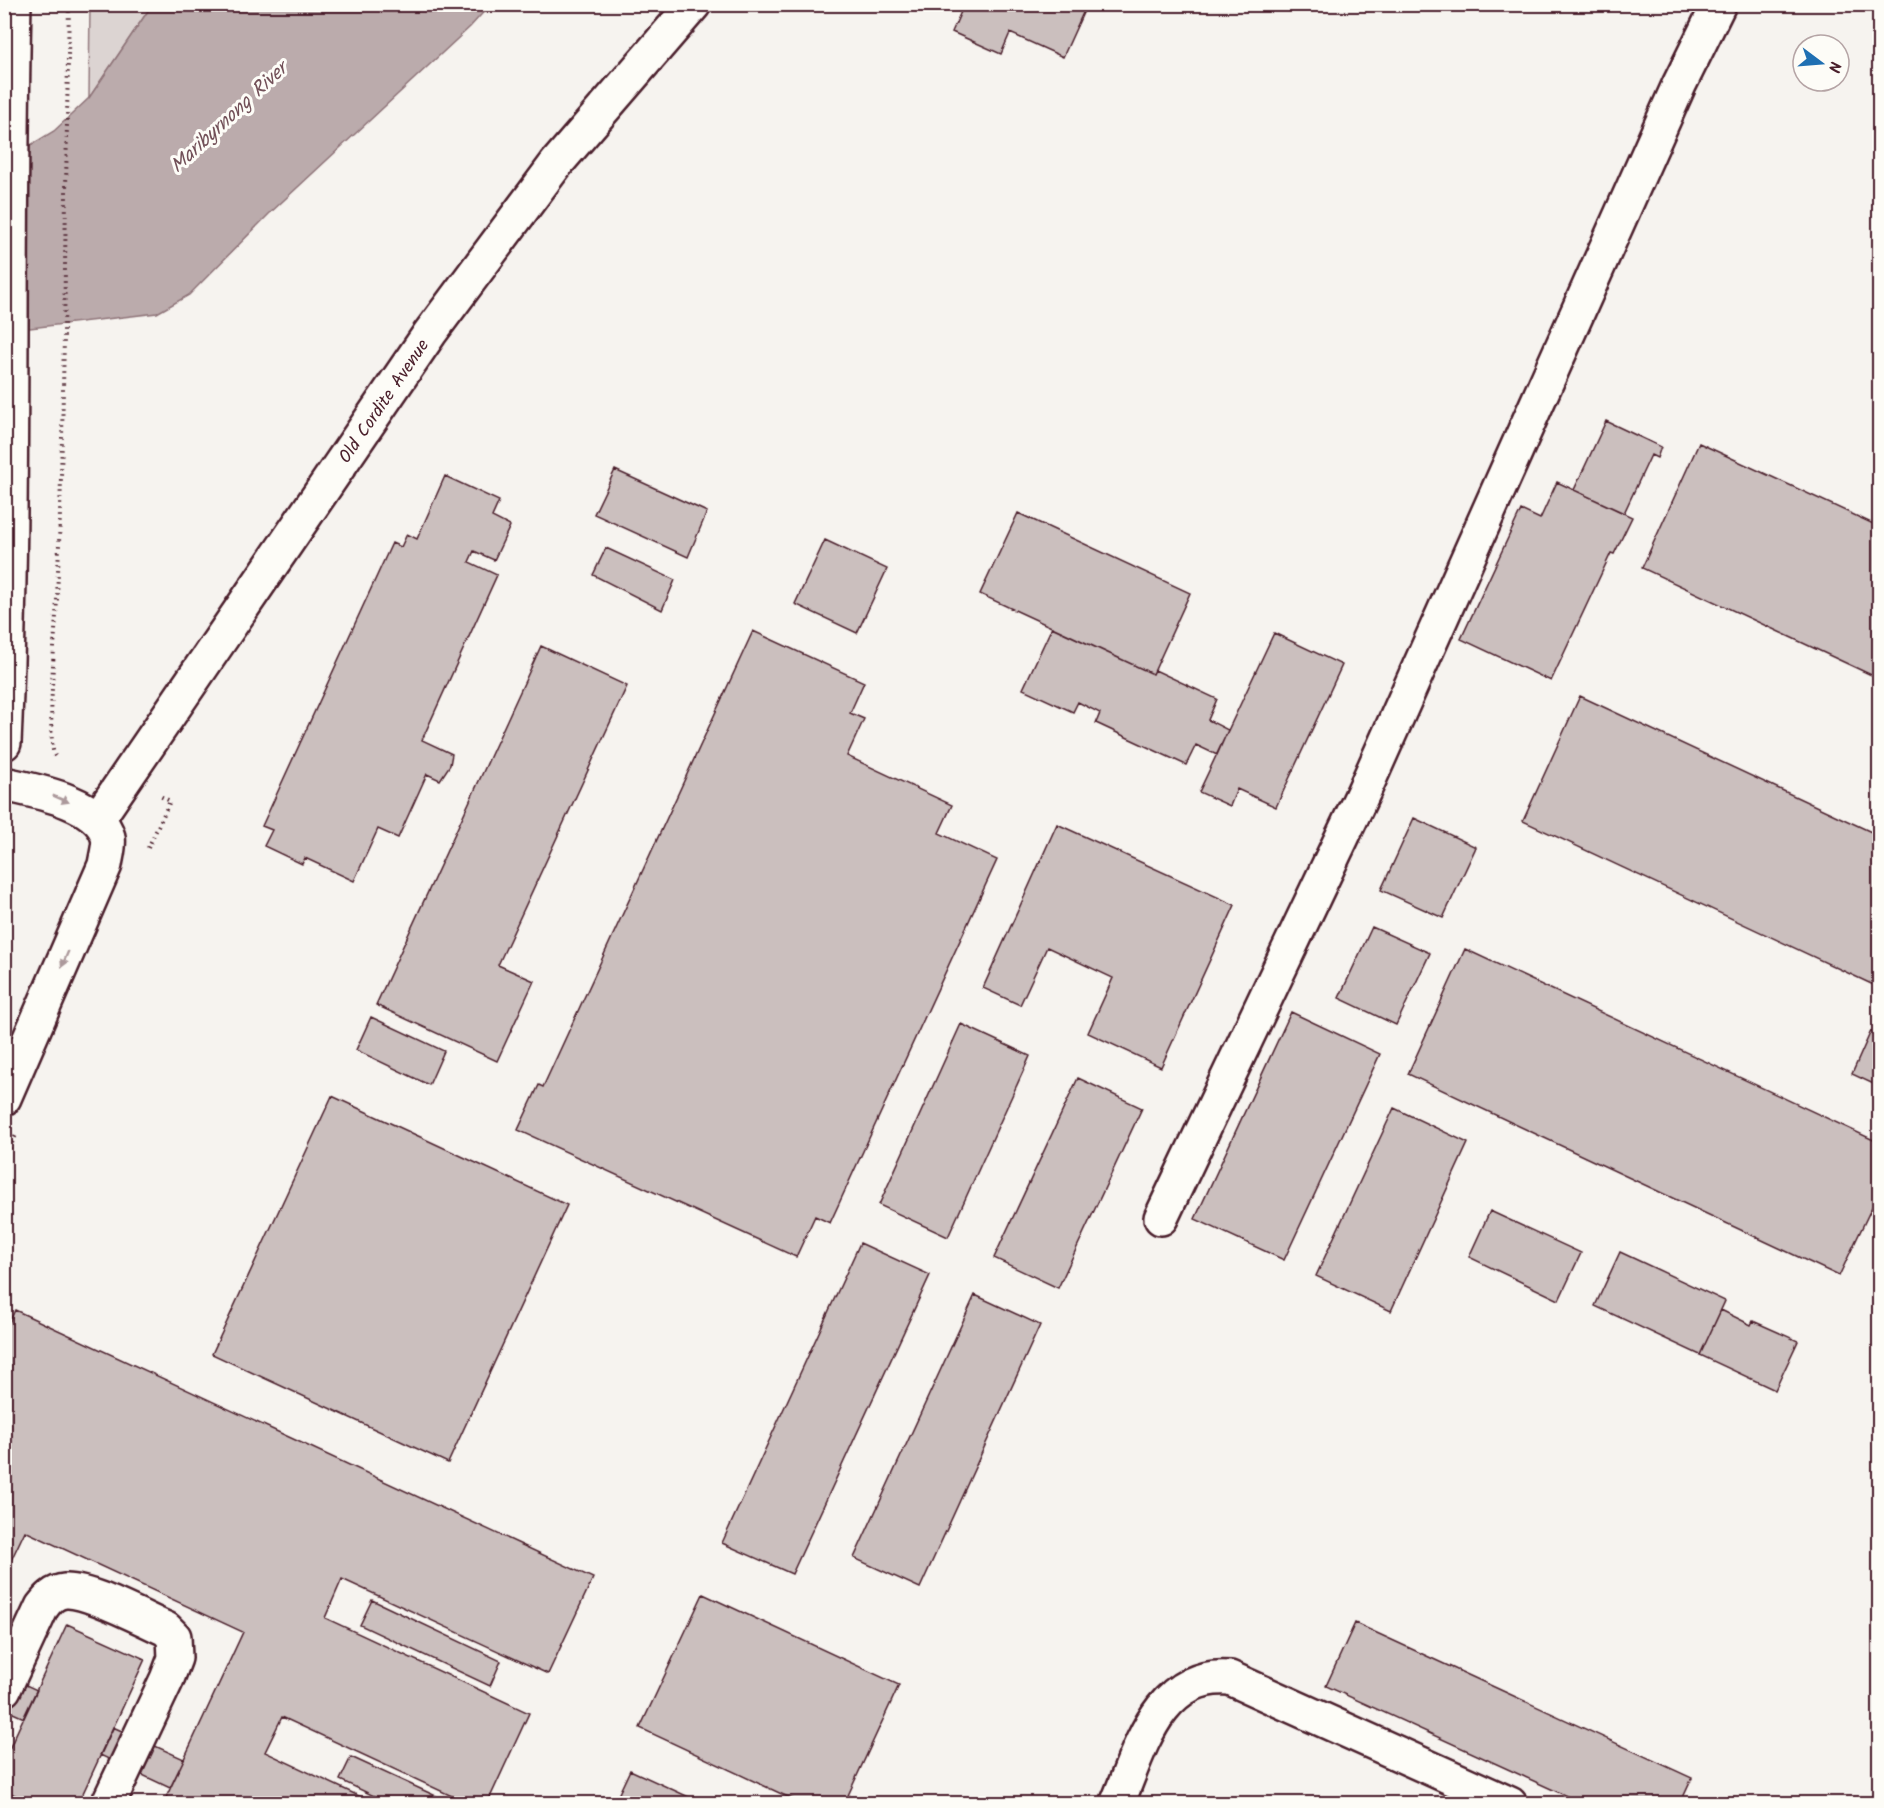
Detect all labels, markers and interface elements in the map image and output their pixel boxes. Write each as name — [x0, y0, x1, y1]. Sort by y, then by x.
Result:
north arrow — [1791, 33, 1851, 93]
water label: Maribyrnong River — [163, 52, 299, 182]
text: N — [1821, 58, 1847, 75]
street label: Old Cordite Avenue — [332, 334, 438, 470]
one-way arrow — [52, 794, 70, 804]
one-way arrow — [60, 951, 70, 969]

